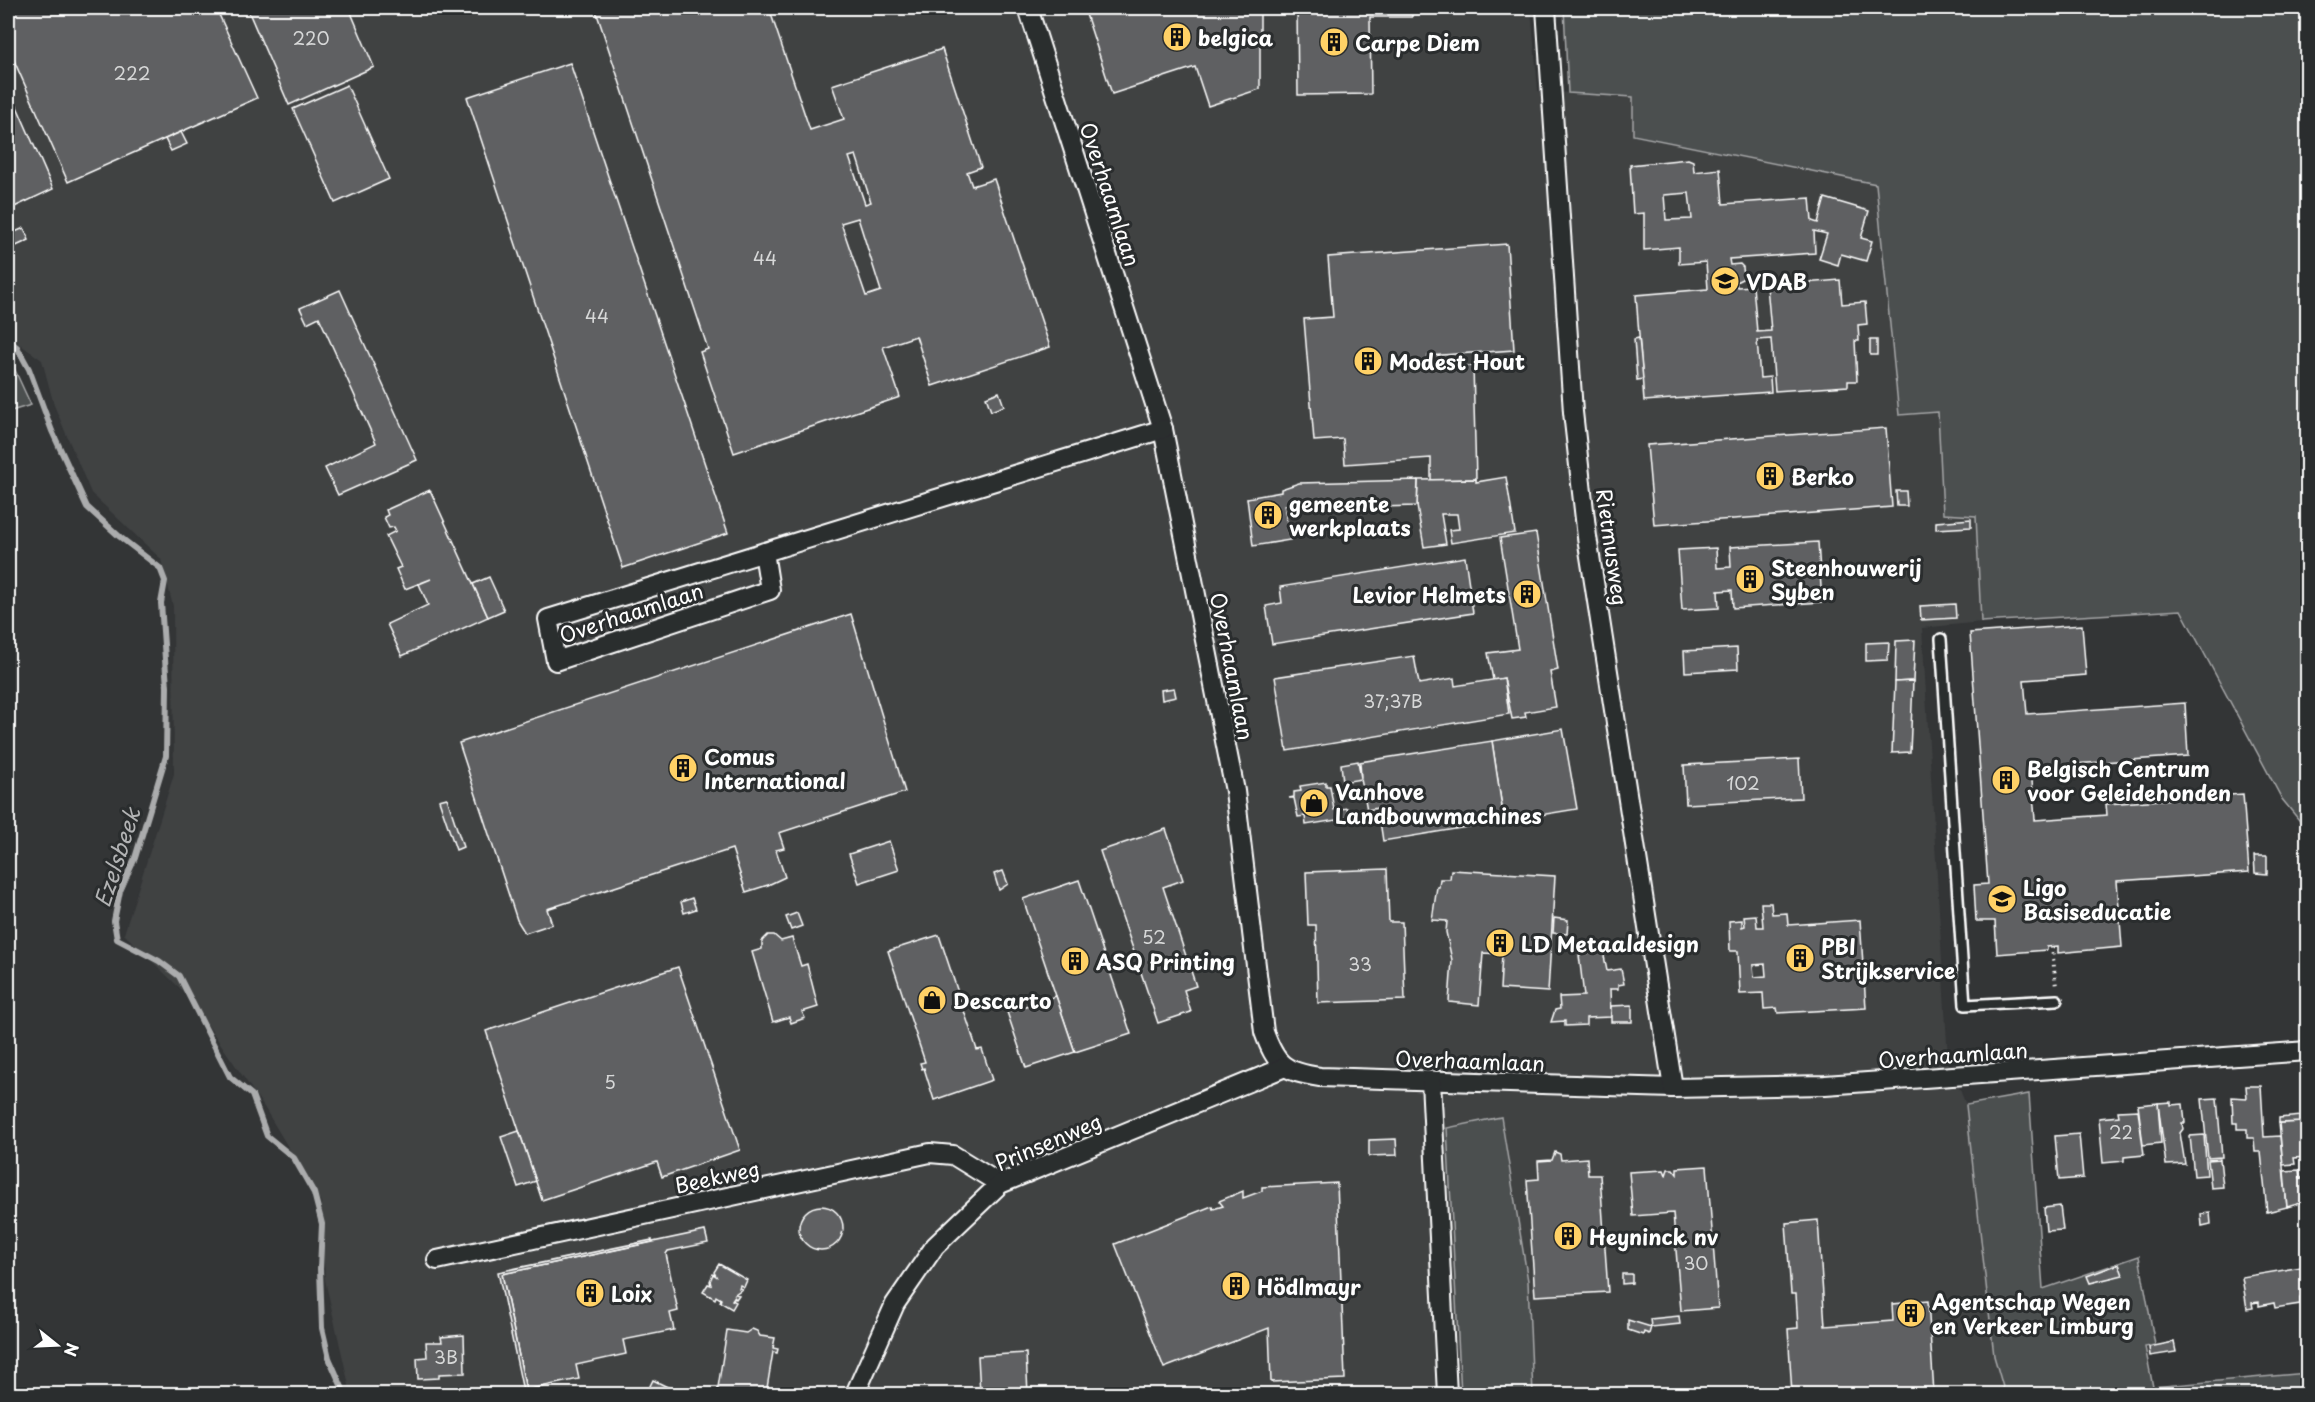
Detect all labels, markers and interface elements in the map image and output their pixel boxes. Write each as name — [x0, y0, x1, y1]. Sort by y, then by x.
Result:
building icon: belgica — [1161, 21, 1193, 53]
place label: belgica — [1198, 21, 1274, 53]
house number: 220 — [292, 24, 330, 51]
building icon: Carpe Diem — [1318, 26, 1350, 58]
place label: Carpe Diem — [1355, 26, 1480, 58]
house number: 222 — [114, 59, 150, 86]
street label: Overhaamlaan — [1073, 118, 1149, 270]
house number: 44 — [753, 244, 777, 271]
school or university icon: VDAB — [1709, 265, 1741, 297]
place label: VDAB — [1746, 265, 1807, 297]
house number: 44 — [585, 302, 609, 329]
building icon: Modest Hout — [1352, 345, 1384, 377]
place label: Modest Hout — [1389, 345, 1525, 377]
building icon: Berko — [1754, 460, 1786, 492]
place label: Berko — [1791, 460, 1854, 492]
street label: Rietmusweg — [1589, 486, 1637, 608]
place label: gemeente werkplaats — [1289, 487, 1411, 543]
building icon: gemeente werkplaats — [1252, 499, 1284, 531]
place label: Steenhouwerij Syben — [1771, 551, 1922, 607]
building icon: Steenhouwerij Syben — [1734, 563, 1766, 595]
street label: Overhaamlaan — [555, 574, 707, 650]
place label: Levior Helmets — [1352, 578, 1506, 610]
building icon: Levior Helmets — [1511, 578, 1543, 610]
street label: Overhaamlaan — [1203, 589, 1263, 743]
house number: 37;37B — [1363, 687, 1423, 714]
place label: Comus International — [704, 740, 845, 796]
building icon: Comus International — [667, 752, 699, 784]
place label: Belgisch Centrum voor Geleidehonden — [2027, 752, 2231, 808]
building icon: Belgisch Centrum voor Geleidehonden — [1990, 764, 2022, 796]
house number: 102 — [1726, 769, 1760, 796]
place label: Vanhove Landbouwmachines — [1335, 775, 1542, 831]
shop icon: Vanhove Landbouwmachines — [1298, 787, 1330, 819]
water label: Ezelsbeek — [84, 802, 148, 911]
place label: Ligo Basiseducatie — [2023, 871, 2171, 927]
school or university icon: Ligo Basiseducatie — [1986, 883, 2018, 915]
house number: 52 — [1142, 923, 1166, 950]
building icon: LD Metaaldesign — [1484, 927, 1516, 959]
place label: LD Metaaldesign — [1521, 927, 1699, 959]
place label: PBI Strijkservice — [1821, 930, 1955, 986]
building icon: PBI Strijkservice — [1784, 942, 1816, 974]
building icon: ASQ Printing — [1059, 945, 1091, 977]
place label: ASQ Printing — [1095, 945, 1235, 977]
house number: 33 — [1348, 950, 1372, 977]
shop icon: Descarto — [916, 984, 948, 1016]
place label: Descarto — [953, 984, 1051, 1016]
street label: Overhaamlaan — [1877, 1033, 2029, 1075]
street label: Overhaamlaan — [1395, 1041, 1545, 1079]
house number: 5 — [604, 1068, 616, 1095]
street label: Prinsenweg — [990, 1104, 1106, 1178]
house number: 22 — [2109, 1118, 2133, 1145]
street label: Beekweg — [671, 1151, 763, 1201]
building icon: Heyninck nv — [1552, 1220, 1584, 1252]
place label: Heyninck nv — [1589, 1220, 1719, 1252]
house number: 30 — [1683, 1249, 1709, 1276]
building icon: Hödlmayr — [1220, 1270, 1252, 1302]
place label: Hödlmayr — [1257, 1270, 1361, 1302]
building icon: Loix — [574, 1277, 606, 1309]
place label: Loix — [611, 1277, 652, 1309]
place label: Agentschap Wegen en Verkeer Limburg — [1932, 1285, 2134, 1341]
building icon: Agentschap Wegen en Verkeer Limburg — [1895, 1297, 1927, 1329]
north arrow — [27, 1315, 87, 1375]
text: N — [59, 1340, 86, 1360]
house number: 3B — [434, 1343, 458, 1370]

